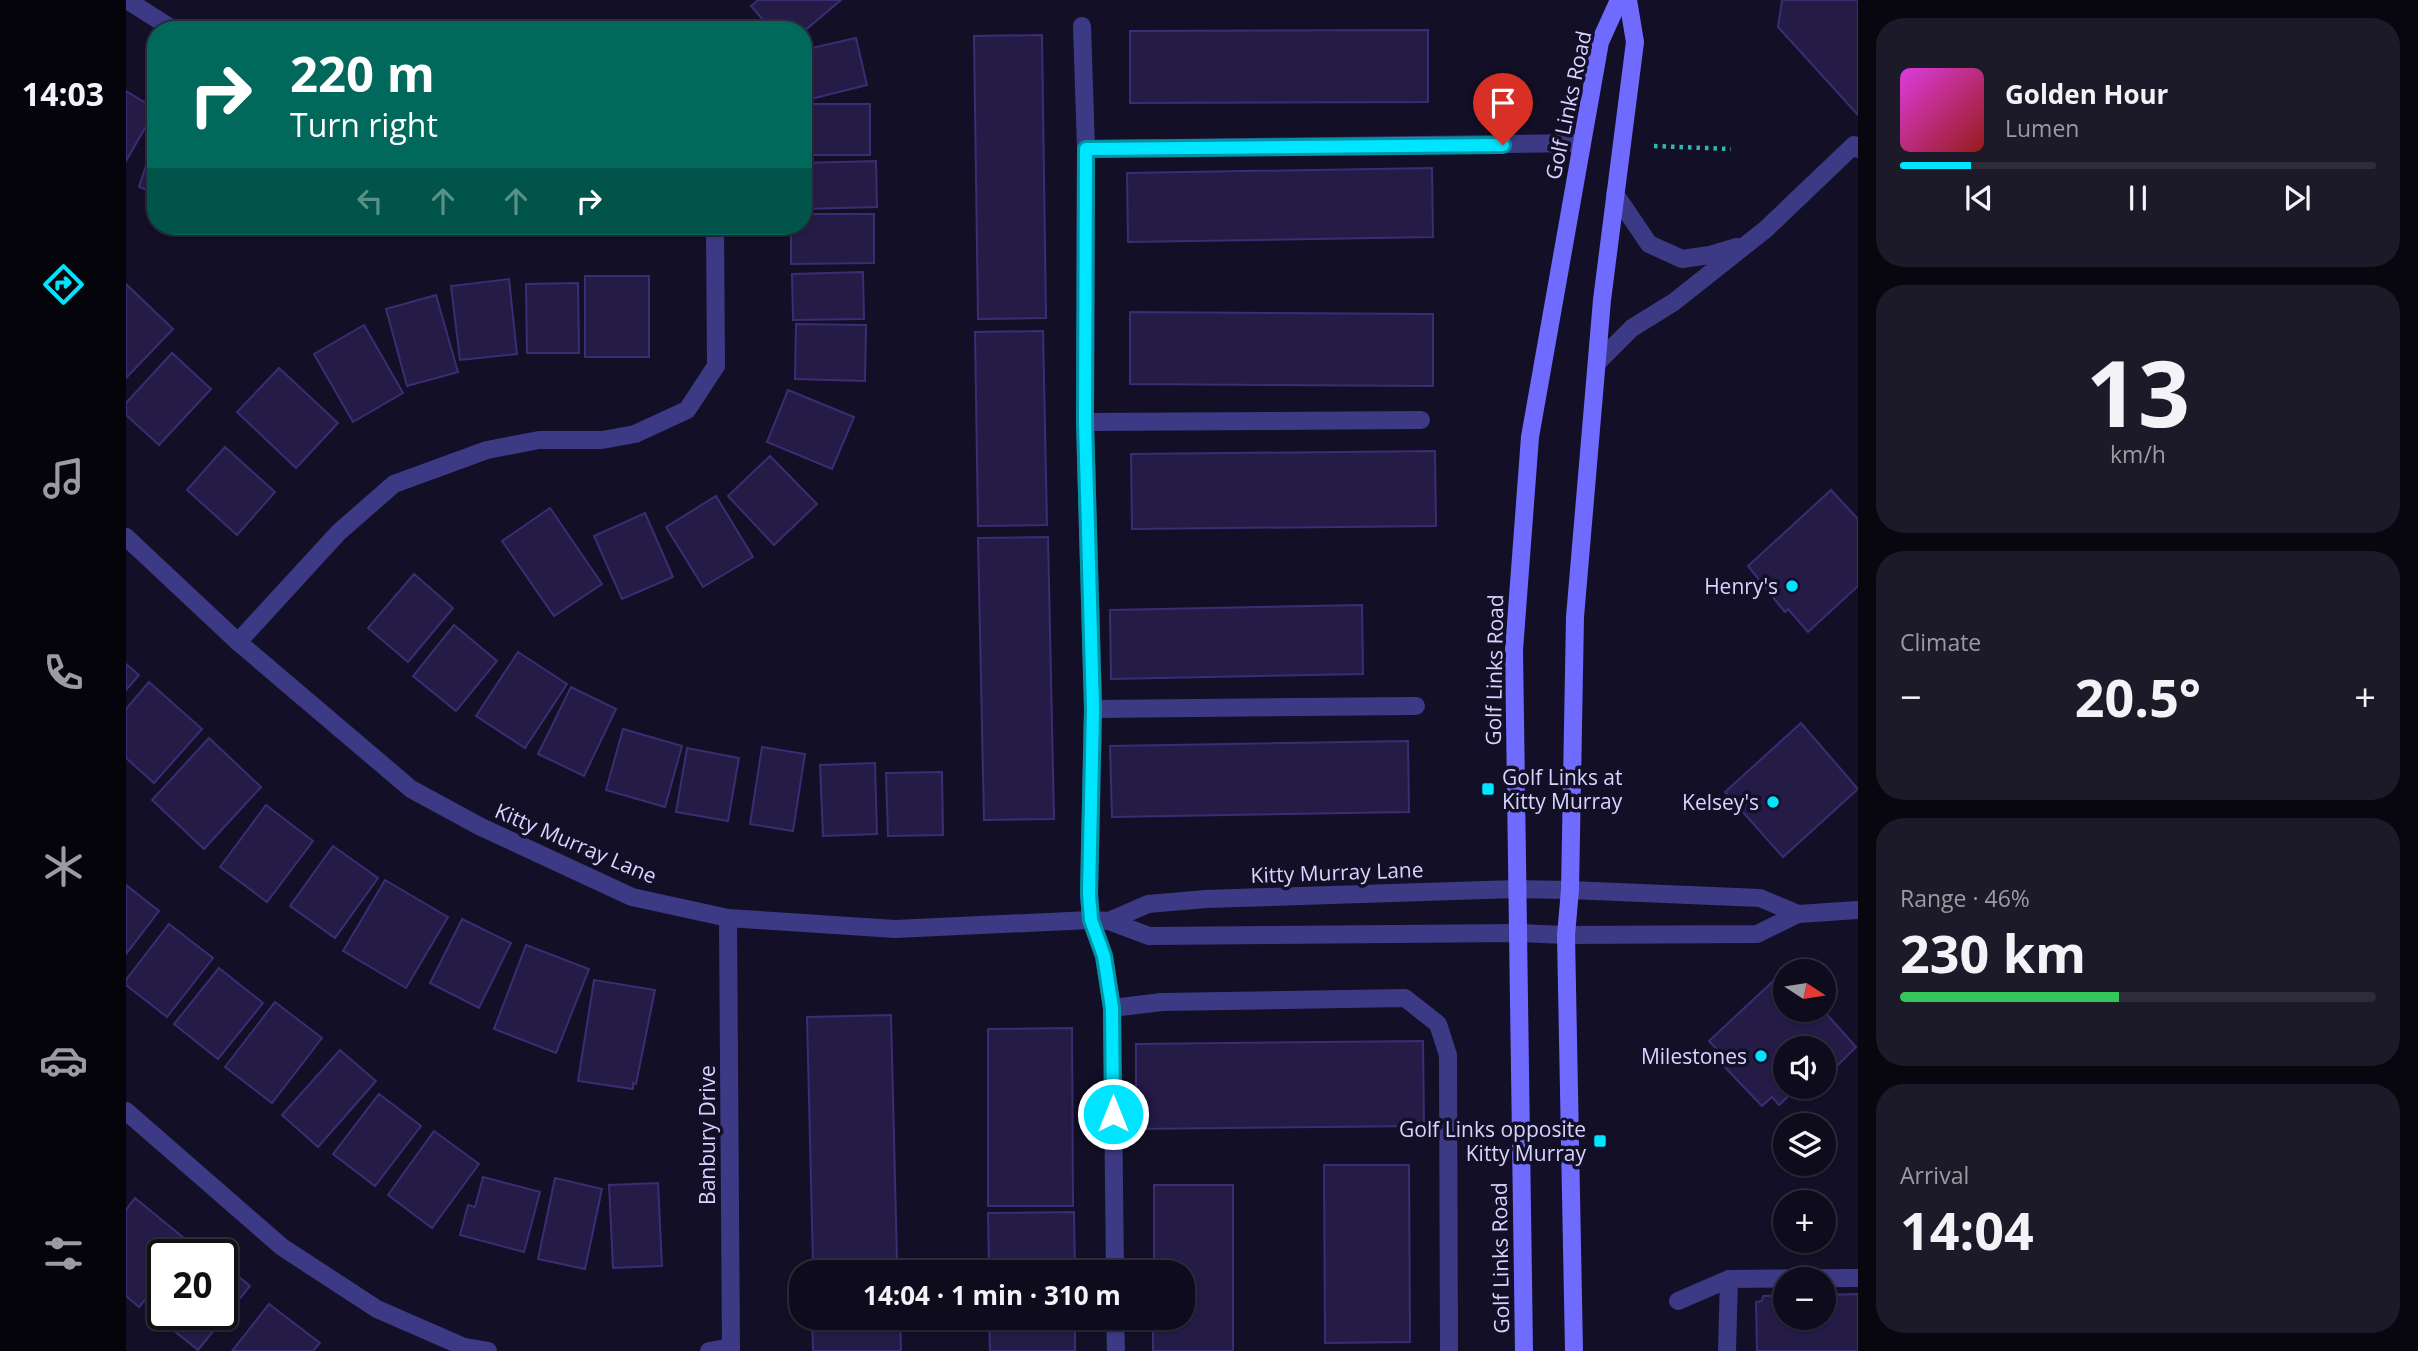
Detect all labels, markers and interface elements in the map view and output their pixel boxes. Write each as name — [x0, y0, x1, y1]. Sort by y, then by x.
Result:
street label: Golf Links Road — [1539, 28, 1597, 182]
text: 220 m — [290, 40, 435, 106]
icon: right — [175, 49, 266, 140]
text: 14:03 — [22, 72, 104, 115]
pin — [1473, 73, 1533, 145]
text: Golden Hour — [2005, 76, 2168, 112]
icon: arrive — [1484, 84, 1522, 122]
text: Turn right — [290, 103, 438, 146]
text: Lumen — [2005, 112, 2079, 144]
icon: previous — [1960, 179, 1998, 217]
icon: pause — [2119, 179, 2157, 217]
icon: next — [2278, 179, 2316, 217]
icon: left — [351, 182, 389, 220]
icon: ahead — [424, 182, 462, 220]
icon: ahead — [497, 182, 535, 220]
icon: right — [570, 182, 608, 220]
icon: directions — [39, 260, 88, 309]
text: 13 — [2086, 330, 2190, 454]
text: km/h — [2110, 438, 2166, 470]
icon: music — [39, 454, 88, 503]
place label: Henry's — [1704, 572, 1778, 600]
marker: Henry's — [1784, 578, 1800, 594]
street label: Golf Links Road — [1479, 594, 1509, 746]
text: Climate — [1900, 626, 1981, 658]
icon: phone — [39, 648, 88, 697]
text: 20.5° — [2075, 661, 2201, 732]
text: − — [1900, 670, 1922, 722]
text: + — [2354, 670, 2376, 722]
place label: Golf Links at Kitty Murray — [1502, 763, 1623, 815]
marker: Golf Links at Kitty Murray — [1480, 781, 1496, 797]
place label: Kelsey's — [1682, 788, 1759, 816]
marker: Kelsey's — [1765, 794, 1781, 810]
street label: Kitty Murray Lane — [491, 796, 661, 890]
icon: climate — [39, 842, 88, 891]
street label: Kitty Murray Lane — [1250, 855, 1424, 889]
text: Range · 46% — [1900, 882, 2030, 914]
text: 230 km — [1900, 917, 2086, 988]
north arrow — [1773, 959, 1836, 1022]
map controls — [1773, 959, 1836, 1330]
icon: car — [39, 1036, 88, 1085]
button: sound — [1773, 1036, 1836, 1099]
place label: Milestones — [1641, 1042, 1747, 1070]
marker: Milestones — [1753, 1048, 1769, 1064]
street label: Banbury Drive — [693, 1065, 721, 1205]
position arrow — [1076, 1077, 1150, 1151]
button: layers — [1773, 1113, 1836, 1176]
place label: Golf Links opposite Kitty Murray — [1399, 1115, 1586, 1167]
marker: Golf Links opposite Kitty Murray — [1592, 1133, 1608, 1149]
text: Arrival — [1900, 1159, 1969, 1191]
street label: Golf Links Road — [1485, 1182, 1515, 1334]
button: + — [1773, 1190, 1836, 1253]
text: 14:04 — [1900, 1194, 2034, 1265]
icon: filters — [39, 1229, 88, 1278]
speed limit sign: 20 — [147, 1239, 238, 1330]
button: − — [1773, 1267, 1836, 1330]
text: 14:04 · 1 min · 310 m — [863, 1277, 1121, 1313]

